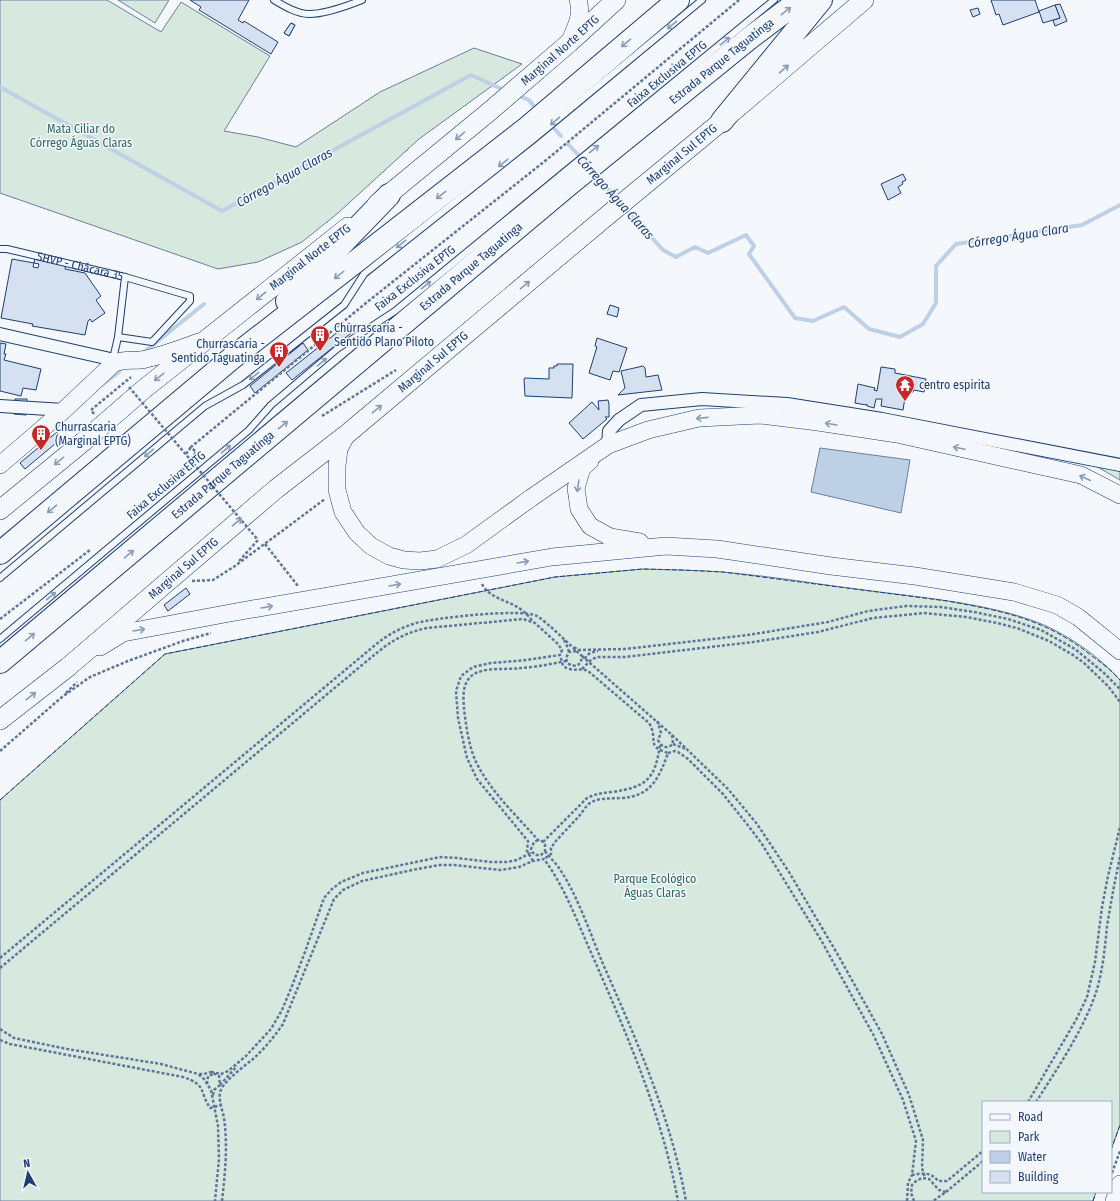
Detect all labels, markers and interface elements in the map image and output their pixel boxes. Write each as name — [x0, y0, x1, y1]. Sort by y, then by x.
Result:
one-way arrow — [780, 6, 791, 15]
street label: Marginal Norte EPTG — [518, 12, 602, 88]
street label: Estrada Parque Taguatinga — [667, 15, 777, 107]
one-way arrow — [666, 20, 677, 29]
one-way arrow — [719, 36, 730, 45]
one-way arrow — [621, 38, 632, 47]
street label: Faixa Exclusiva EPTG — [624, 38, 710, 110]
one-way arrow — [778, 64, 789, 73]
one-way arrow — [550, 116, 560, 126]
street label: Marginal Sul EPTG — [644, 121, 720, 187]
park label: Mata Ciliar do Córrego Águas Claras — [30, 122, 132, 150]
one-way arrow — [455, 131, 465, 140]
one-way arrow — [588, 144, 599, 153]
water label: Córrego Água Claras — [234, 145, 335, 210]
water label: Córrego Água Claras — [574, 152, 657, 243]
one-way arrow — [498, 159, 509, 168]
one-way arrow — [435, 190, 446, 199]
street label: Estrada Parque Taguatinga — [417, 220, 525, 314]
water label: Córrego Água Clara — [967, 220, 1070, 251]
street label: Marginal Norte EPTG — [267, 221, 353, 293]
one-way arrow — [396, 240, 407, 248]
street label: Faixa Exclusiva EPTG — [372, 242, 458, 314]
street label: SHVP - Chácara 35 — [35, 249, 125, 283]
one-way arrow — [333, 271, 344, 279]
one-way arrow — [421, 280, 432, 289]
one-way arrow — [519, 281, 530, 289]
one-way arrow — [255, 292, 266, 301]
place label: Churrascaria - Sentido Plano Piloto — [334, 321, 434, 349]
building icon: Churrascaria - Sentido Plano Piloto — [309, 324, 331, 352]
street label: Marginal Sul EPTG — [395, 328, 471, 395]
place label: Churrascaria - Sentido Taguatinga — [171, 337, 265, 365]
building icon: Churrascaria - Sentido Taguatinga — [268, 340, 290, 368]
one-way arrow — [317, 357, 327, 366]
one-way arrow — [248, 372, 259, 381]
one-way arrow — [154, 373, 165, 382]
temple icon: centro espirita — [894, 374, 916, 402]
place label: centro espirita — [919, 378, 991, 392]
one-way arrow — [371, 405, 382, 414]
one-way arrow — [696, 414, 709, 422]
place label: Churrascaria (Marginal EPTG) — [55, 420, 131, 448]
one-way arrow — [825, 420, 838, 428]
one-way arrow — [277, 421, 288, 430]
building icon: Churrascaria (Marginal EPTG) — [30, 423, 52, 451]
street label: Estrada Parque Taguatinga — [169, 428, 277, 522]
one-way arrow — [953, 444, 966, 452]
one-way arrow — [221, 445, 231, 454]
street label: Faixa Exclusiva EPTG — [124, 448, 208, 522]
one-way arrow — [144, 449, 155, 458]
one-way arrow — [54, 457, 65, 465]
one-way arrow — [1079, 473, 1091, 481]
one-way arrow — [574, 479, 582, 492]
one-way arrow — [47, 505, 57, 514]
one-way arrow — [232, 518, 242, 527]
street label: Marginal Sul EPTG — [146, 535, 221, 602]
one-way arrow — [124, 549, 135, 558]
one-way arrow — [516, 558, 529, 566]
one-way arrow — [388, 581, 401, 589]
one-way arrow — [46, 591, 57, 600]
one-way arrow — [260, 603, 273, 611]
one-way arrow — [132, 626, 145, 634]
one-way arrow — [24, 633, 35, 642]
one-way arrow — [25, 692, 36, 701]
park label: Parque Ecológico Águas Claras — [614, 872, 696, 900]
legend — [982, 1101, 1112, 1193]
text: Road — [1018, 1110, 1043, 1124]
text: Park — [1018, 1130, 1040, 1144]
text: Water — [1018, 1150, 1047, 1164]
north arrow — [8, 1153, 48, 1193]
text: N — [23, 1157, 31, 1170]
text: Building — [1018, 1170, 1059, 1184]

